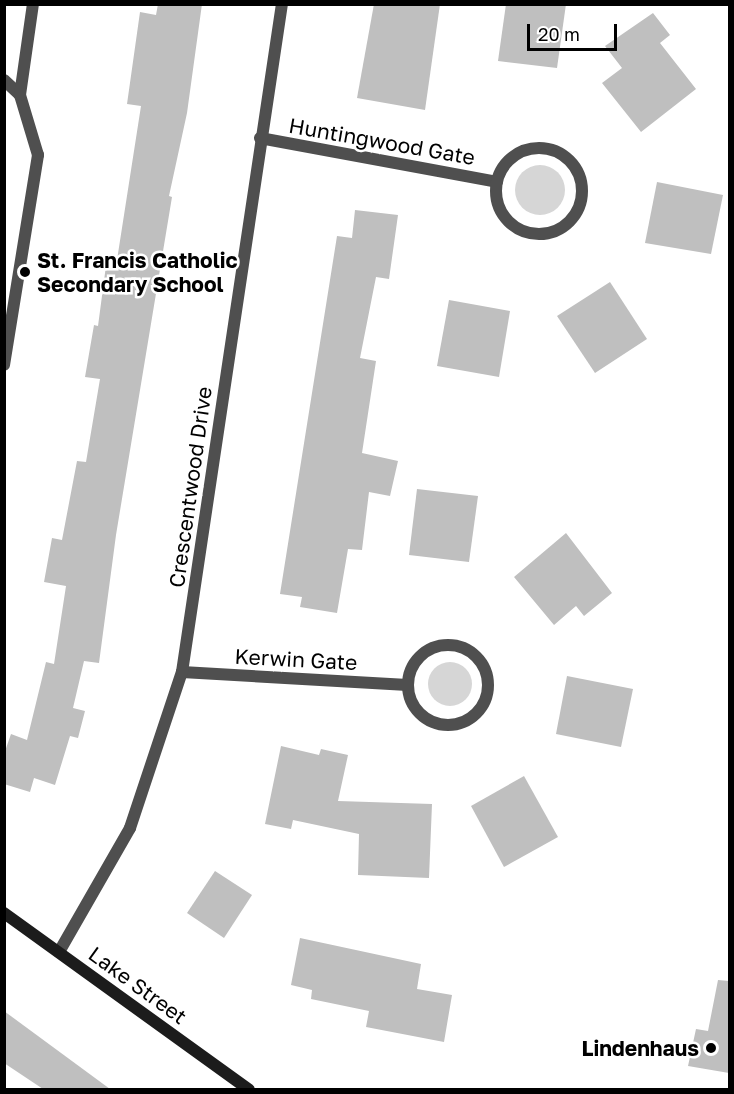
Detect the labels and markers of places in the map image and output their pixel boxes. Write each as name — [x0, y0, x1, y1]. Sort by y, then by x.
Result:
place label: St. Francis Catholic Secondary School — [37, 247, 238, 297]
marker: St. Francis Catholic Secondary School — [18, 265, 32, 279]
place label: Lindenhaus — [581, 1035, 699, 1061]
marker: Lindenhaus — [704, 1041, 718, 1055]

